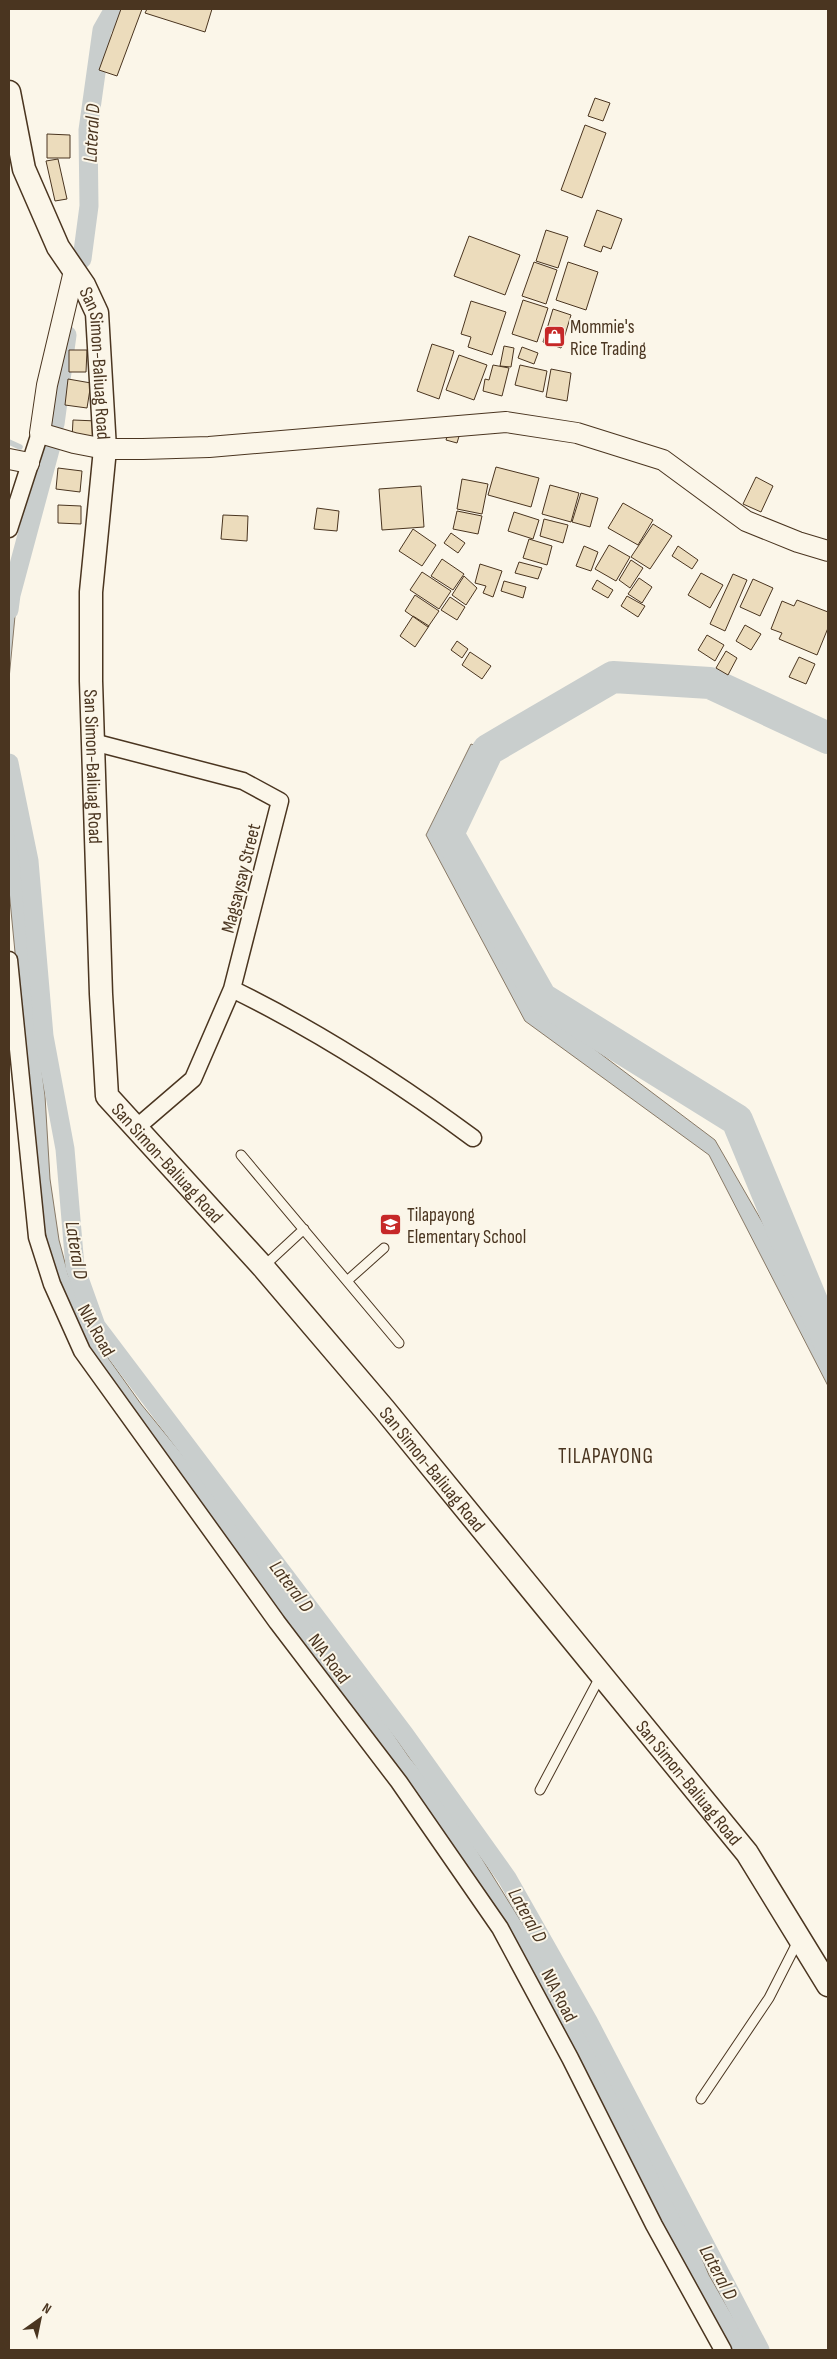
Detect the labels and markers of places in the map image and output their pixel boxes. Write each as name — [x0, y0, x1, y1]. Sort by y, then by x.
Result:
place label: Mommie's Rice Trading — [570, 316, 647, 361]
shop icon: Mommie's Rice Trading — [542, 325, 566, 349]
place label: Tilapayong Elementary School — [407, 1204, 526, 1249]
school or university icon: Tilapayong Elementary School — [379, 1213, 403, 1237]

